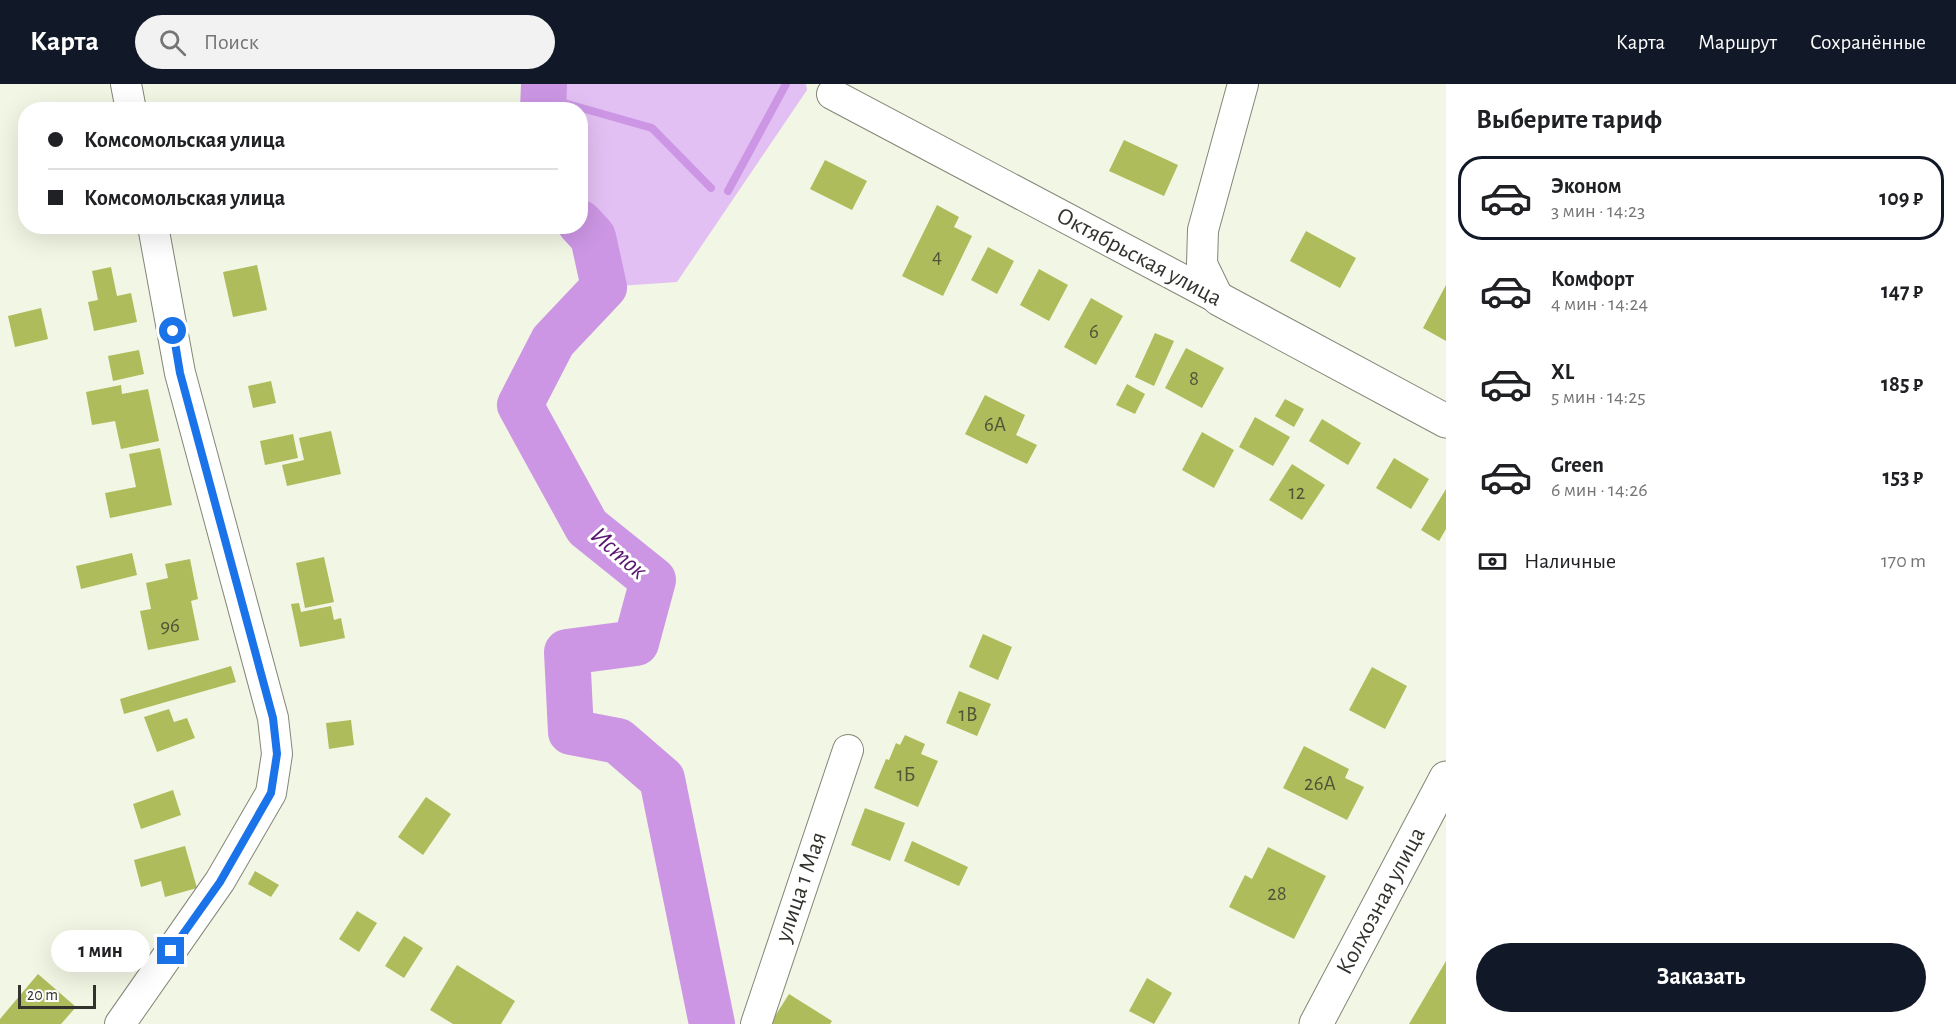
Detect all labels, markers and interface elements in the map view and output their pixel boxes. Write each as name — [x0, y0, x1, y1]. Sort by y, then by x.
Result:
search box — [135, 15, 555, 69]
icon: search — [156, 26, 189, 59]
text: Карта — [30, 28, 99, 56]
text: Поиск — [204, 31, 259, 53]
text: Карта — [1616, 32, 1665, 53]
text: Маршрут — [1698, 32, 1777, 53]
text: Сохранённые — [1810, 32, 1926, 53]
text: Выберите тариф — [1476, 106, 1662, 133]
text: Комсомольская улица — [84, 129, 285, 151]
icon: car — [1479, 171, 1533, 225]
text: Эконом — [1551, 175, 1622, 197]
text: Комсомольская улица — [84, 187, 285, 209]
text: 109 ₽ — [1879, 187, 1923, 209]
text: 3 мин · 14:23 — [1551, 201, 1645, 221]
street label: Октябрьская улица — [1052, 203, 1226, 311]
house number: 4 — [932, 246, 942, 267]
icon: car — [1479, 264, 1533, 318]
text: Комфорт — [1551, 268, 1634, 290]
text: 147 ₽ — [1881, 280, 1923, 302]
text: 4 мин · 14:24 — [1551, 294, 1648, 314]
route start — [159, 317, 186, 344]
house number: 6 — [1089, 321, 1099, 342]
icon: car — [1479, 357, 1533, 411]
text: XL — [1551, 361, 1574, 383]
house number: 8 — [1189, 368, 1199, 389]
text: 185 ₽ — [1881, 373, 1923, 395]
text: 5 мин · 14:25 — [1551, 387, 1646, 407]
house number: 6А — [984, 414, 1006, 435]
icon: car — [1479, 450, 1533, 504]
text: Green — [1551, 454, 1604, 476]
text: 153 ₽ — [1882, 466, 1923, 488]
text: 6 мин · 14:26 — [1551, 480, 1648, 500]
house number: 12 — [1289, 482, 1305, 503]
water label: Исток — [586, 522, 652, 584]
icon: cash — [1476, 545, 1509, 578]
text: Наличные — [1524, 550, 1616, 572]
text: 170 m — [1881, 551, 1926, 571]
house number: 96 — [160, 615, 180, 636]
house number: 1В — [958, 704, 978, 725]
house number: 1Б — [896, 764, 916, 785]
house number: 26А — [1304, 773, 1336, 794]
street label: Колхозная улица — [1332, 823, 1430, 979]
street label: улица 1 Мая — [771, 829, 831, 946]
house number: 28 — [1267, 883, 1287, 904]
callout: 1 мин — [51, 930, 150, 972]
route end — [157, 937, 184, 964]
text: 1 мин — [78, 941, 123, 961]
button: Заказать — [1476, 943, 1926, 1012]
scale bar — [18, 982, 96, 1010]
text: 20 m — [27, 987, 58, 1003]

